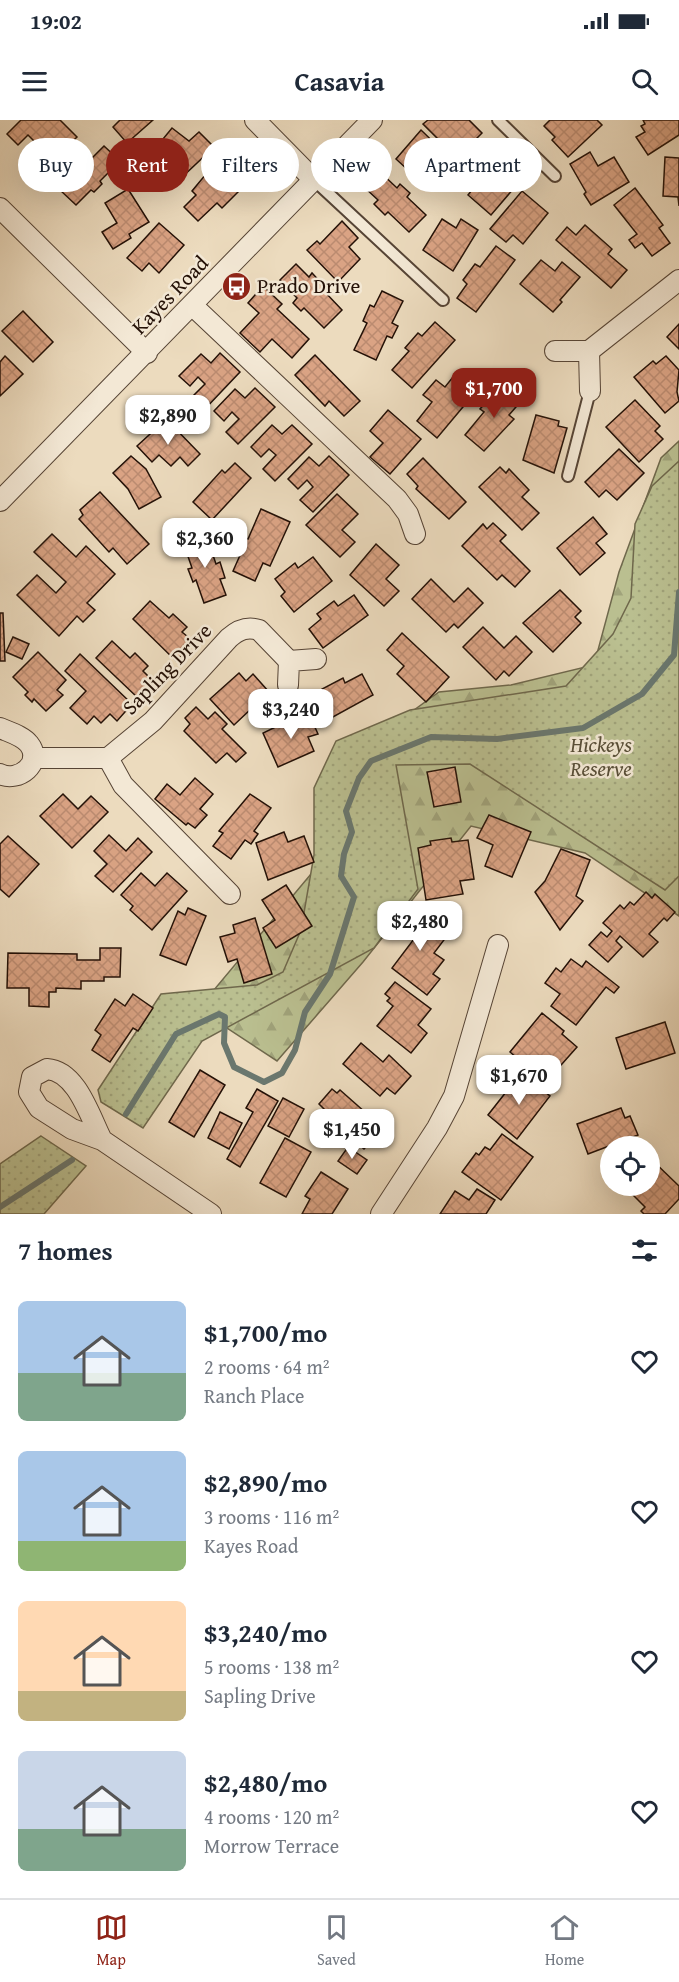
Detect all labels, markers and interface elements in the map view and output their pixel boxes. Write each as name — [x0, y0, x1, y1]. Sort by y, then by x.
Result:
text: 19:02 — [30, 5, 82, 37]
text: Casavia — [294, 61, 385, 101]
icon: menu — [18, 65, 51, 98]
icon: search — [628, 65, 661, 98]
chip: Buy — [18, 138, 94, 192]
chip: Rent — [106, 138, 189, 192]
chip: Filters — [201, 138, 299, 192]
chip: New — [311, 138, 392, 192]
chip: Apartment — [404, 138, 542, 192]
street label: Kayes Road — [124, 248, 216, 341]
bus stop icon: Prado Drive — [220, 270, 252, 302]
place label: Prado Drive — [257, 270, 360, 301]
pin: $1,700 — [445, 368, 543, 419]
text: $1,700 — [465, 373, 523, 402]
pin: $2,890 — [119, 395, 217, 446]
text: $2,890 — [139, 400, 197, 429]
pin: $2,360 — [156, 518, 254, 569]
text: $2,360 — [176, 523, 234, 552]
street label: Sapling Drive — [115, 616, 219, 722]
pin: $3,240 — [242, 689, 340, 740]
text: $3,240 — [262, 694, 320, 723]
park label: Hickeys Reserve — [569, 729, 632, 784]
pin: $2,480 — [371, 901, 469, 952]
text: $2,480 — [391, 906, 449, 935]
pin: $1,670 — [470, 1055, 568, 1106]
text: $1,670 — [490, 1060, 548, 1089]
pin: $1,450 — [303, 1109, 401, 1160]
text: $1,450 — [323, 1114, 381, 1143]
map controls — [600, 1136, 660, 1196]
button: locate — [600, 1136, 660, 1196]
text: 7 homes — [18, 1231, 113, 1270]
icon: filters — [628, 1234, 661, 1267]
text: $1,700/mo — [204, 1313, 327, 1352]
icon: home — [66, 1325, 138, 1397]
icon: heart — [628, 1345, 661, 1378]
text: 2 rooms · 64 m² — [204, 1352, 330, 1381]
text: Ranch Place — [204, 1381, 304, 1410]
text: $2,890/mo — [204, 1463, 327, 1502]
icon: home — [66, 1475, 138, 1547]
icon: heart — [628, 1495, 661, 1528]
text: 3 rooms · 116 m² — [204, 1502, 339, 1531]
text: Kayes Road — [204, 1531, 298, 1560]
text: $3,240/mo — [204, 1613, 327, 1652]
icon: home — [66, 1625, 138, 1697]
icon: heart — [628, 1645, 661, 1678]
text: 5 rooms · 138 m² — [204, 1652, 339, 1681]
text: Sapling Drive — [204, 1681, 316, 1710]
text: $2,480/mo — [204, 1763, 327, 1802]
icon: home — [66, 1775, 138, 1847]
icon: heart — [628, 1795, 661, 1828]
text: 4 rooms · 120 m² — [204, 1802, 339, 1831]
text: Morrow Terrace — [204, 1831, 339, 1860]
tab: Map — [95, 1911, 128, 1971]
tab: Saved — [317, 1911, 356, 1971]
tab: Home — [545, 1911, 584, 1971]

